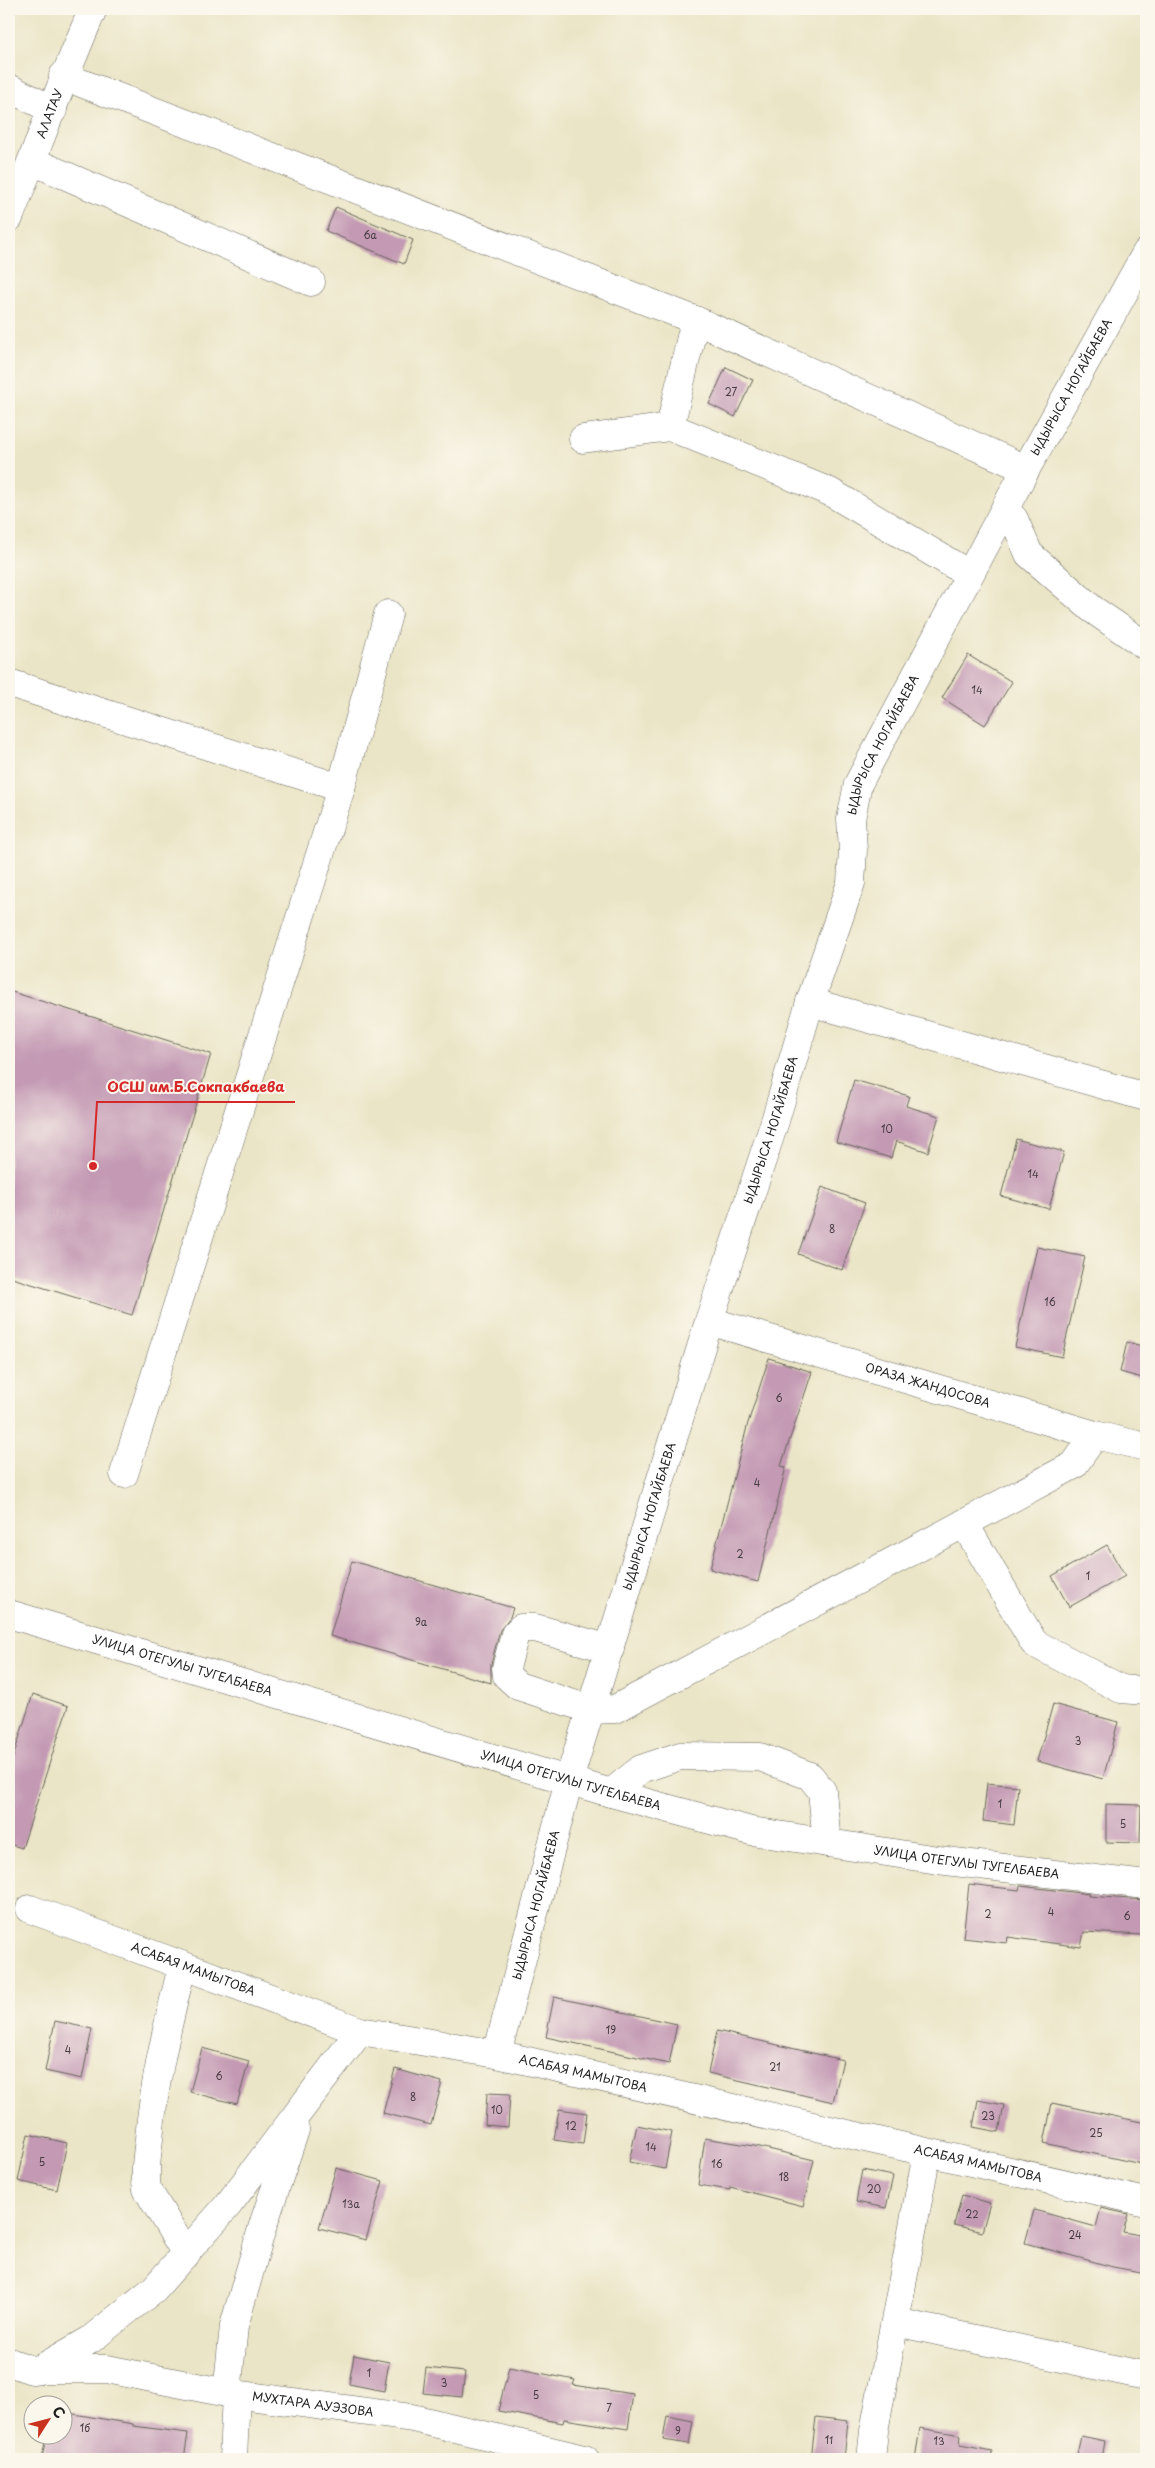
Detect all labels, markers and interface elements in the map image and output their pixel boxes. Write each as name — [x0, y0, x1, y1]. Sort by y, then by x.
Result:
street label: АЛАТАУ — [31, 86, 67, 141]
house number: 6а — [363, 227, 377, 242]
street label: ЫДЫРЫСА НОГАЙБАЕВА — [1025, 315, 1116, 458]
house number: 27 — [725, 384, 738, 399]
street label: ЫДЫРЫСА НОГАЙБАЕВА — [842, 671, 923, 816]
house number: 14 — [971, 682, 983, 697]
street label: ЫДЫРЫСА НОГАЙБАЕВА — [738, 1053, 802, 1206]
callout: ОСШ им.Б.Сокпакбаева — [97, 1073, 295, 1102]
text: ОСШ им.Б.Сокпакбаева — [107, 1076, 285, 1097]
house number: 10 — [881, 1121, 893, 1136]
house number: 14 — [1027, 1166, 1039, 1181]
house number: 8 — [829, 1221, 835, 1236]
house number: 16 — [1044, 1294, 1056, 1309]
street label: ОРАЗА ЖАНДОСОВА — [863, 1358, 993, 1412]
house number: 6 — [775, 1390, 783, 1405]
street label: ЫДЫРЫСА НОГАЙБАЕВА — [617, 1440, 680, 1592]
house number: 4 — [754, 1475, 761, 1490]
house number: 2 — [736, 1546, 744, 1561]
house number: 1 — [1086, 1568, 1090, 1583]
house number: 9а — [415, 1614, 428, 1629]
street label: УЛИЦА ОТЕГУЛЫ ТУГЕЛБАЕВА — [91, 1629, 275, 1700]
house number: 3 — [1075, 1733, 1081, 1748]
street label: УЛИЦА ОТЕГУЛЫ ТУГЕЛБАЕВА — [479, 1745, 663, 1814]
house number: 1 — [998, 1796, 1002, 1811]
house number: 5 — [1120, 1816, 1126, 1831]
street label: ЫДЫРЫСА НОГАЙБАЕВА — [507, 1828, 564, 1981]
street label: УЛИЦА ОТЕГУЛЫ ТУГЕЛБАЕВА — [873, 1840, 1061, 1883]
house number: 4 — [1048, 1904, 1055, 1919]
house number: 2 — [984, 1906, 992, 1921]
house number: 6 — [1123, 1908, 1131, 1923]
street label: АСАБАЯ МАМЫТОВА — [129, 1937, 258, 2000]
house number: 19 — [606, 2022, 616, 2037]
house number: 4 — [65, 2042, 72, 2057]
street label: АСАБАЯ МАМЫТОВА — [517, 2049, 649, 2096]
house number: 21 — [769, 2059, 781, 2074]
house number: 6 — [215, 2068, 223, 2083]
house number: 8 — [410, 2089, 416, 2104]
house number: 10 — [491, 2102, 503, 2117]
house number: 23 — [981, 2108, 995, 2123]
house number: 12 — [565, 2118, 577, 2133]
house number: 25 — [1089, 2125, 1103, 2140]
house number: 14 — [645, 2139, 657, 2154]
street label: АСАБАЯ МАМЫТОВА — [912, 2139, 1044, 2186]
house number: 5 — [39, 2154, 45, 2169]
house number: 16 — [711, 2156, 723, 2171]
house number: 18 — [779, 2169, 789, 2184]
house number: 20 — [867, 2181, 881, 2196]
house number: 13а — [342, 2196, 360, 2211]
house number: 22 — [965, 2206, 979, 2221]
house number: 24 — [1068, 2227, 1082, 2242]
house number: 1 — [367, 2365, 371, 2380]
house number: 3 — [441, 2375, 447, 2390]
street label: МУХТАРА АУЭЗОВА — [251, 2386, 375, 2421]
house number: 5 — [533, 2387, 539, 2402]
north arrow — [22, 2396, 72, 2446]
house number: 7 — [606, 2400, 612, 2415]
text: С — [47, 2402, 71, 2422]
house number: 1б — [80, 2420, 90, 2435]
house number: 9 — [675, 2423, 681, 2438]
house number: 11 — [825, 2432, 833, 2447]
house number: 13 — [933, 2433, 945, 2448]

